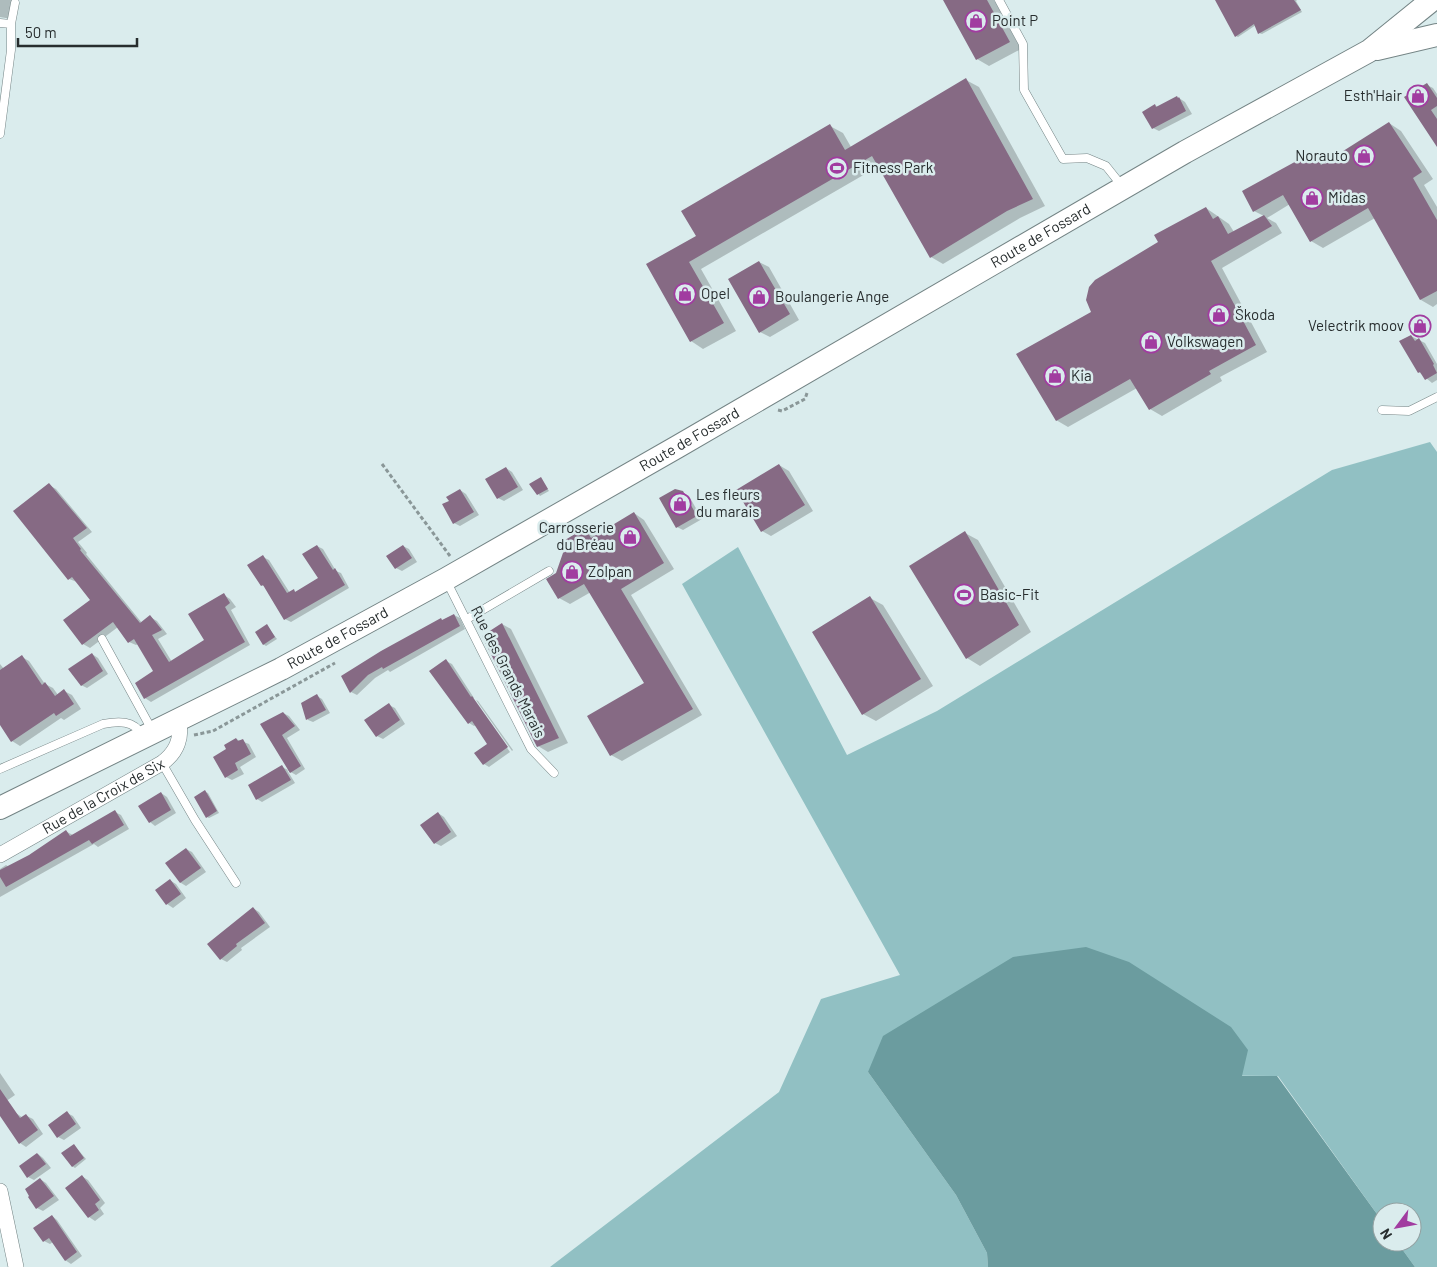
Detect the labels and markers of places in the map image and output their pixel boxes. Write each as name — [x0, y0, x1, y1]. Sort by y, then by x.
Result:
shop icon: Point P — [964, 9, 988, 33]
place label: Point P — [992, 11, 1038, 29]
shop icon: Esth'Hair — [1406, 84, 1430, 108]
place label: Esth'Hair — [1344, 86, 1403, 104]
shop icon: Norauto — [1352, 144, 1376, 168]
place label: Norauto — [1295, 146, 1348, 164]
sports icon: Fitness Park — [825, 156, 849, 180]
place label: Fitness Park — [853, 158, 934, 176]
shop icon: Midas — [1300, 186, 1324, 210]
place label: Midas — [1328, 188, 1366, 206]
shop icon: Opel — [673, 282, 697, 306]
place label: Opel — [701, 284, 730, 302]
shop icon: Boulangerie Ange — [747, 285, 771, 309]
place label: Boulangerie Ange — [775, 287, 889, 305]
shop icon: Škoda — [1207, 303, 1231, 327]
place label: Škoda — [1235, 305, 1275, 323]
shop icon: Velectrik moov — [1408, 314, 1432, 338]
place label: Velectrik moov — [1308, 316, 1404, 334]
shop icon: Volkswagen — [1139, 330, 1163, 354]
place label: Volkswagen — [1167, 332, 1243, 350]
shop icon: Kia — [1043, 364, 1067, 388]
place label: Kia — [1071, 366, 1092, 384]
place label: Les fleurs du marais — [696, 485, 760, 520]
shop icon: Les fleurs du marais — [668, 492, 692, 516]
place label: Carrosserie du Bréau — [539, 518, 614, 553]
shop icon: Carrosserie du Bréau — [618, 525, 642, 549]
shop icon: Zolpan — [560, 560, 584, 584]
place label: Zolpan — [588, 562, 632, 580]
sports icon: Basic-Fit — [952, 583, 976, 607]
place label: Basic-Fit — [980, 585, 1040, 603]

